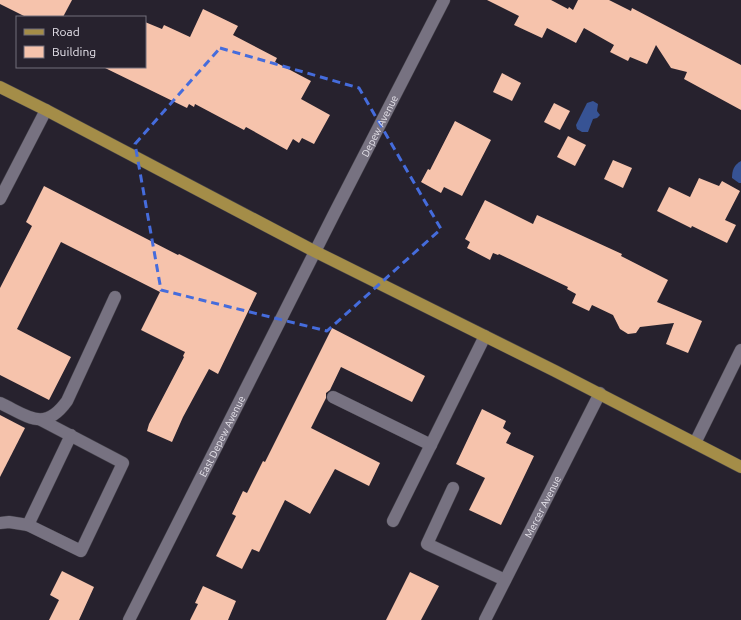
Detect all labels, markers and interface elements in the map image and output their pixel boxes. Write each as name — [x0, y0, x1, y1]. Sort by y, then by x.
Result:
legend — [16, 16, 146, 68]
text: Road — [52, 25, 80, 38]
text: Building — [52, 45, 96, 58]
street label: Depew Avenue — [359, 93, 400, 159]
street label: East Depew Avenue — [197, 394, 247, 479]
street label: Mercer Avenue — [523, 474, 563, 540]

